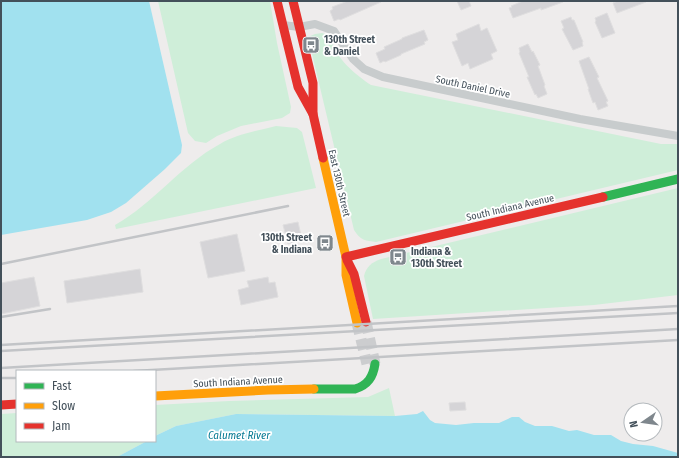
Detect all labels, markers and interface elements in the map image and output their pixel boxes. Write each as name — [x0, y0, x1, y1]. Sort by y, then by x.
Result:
place label: 130th Street & Daniel — [324, 34, 375, 58]
bus stop icon: 130th Street & Daniel — [301, 35, 321, 55]
street label: South Daniel Drive — [434, 73, 511, 101]
street label: East 130th Street — [325, 149, 353, 219]
street label: South Indiana Avenue — [465, 192, 555, 224]
place label: 130th Street & Indiana — [261, 232, 312, 256]
bus stop icon: 130th Street & Indiana — [315, 233, 335, 253]
place label: Indiana & 130th Street — [411, 246, 462, 270]
bus stop icon: Indiana & 130th Street — [388, 247, 408, 267]
legend — [16, 370, 156, 442]
street label: South Indiana Avenue — [193, 374, 283, 390]
text: Fast — [52, 379, 71, 393]
text: Slow — [52, 399, 75, 413]
north arrow — [623, 402, 663, 442]
text: Jam — [52, 419, 70, 433]
text: N — [627, 419, 641, 429]
water label: Calumet River — [208, 429, 271, 442]

